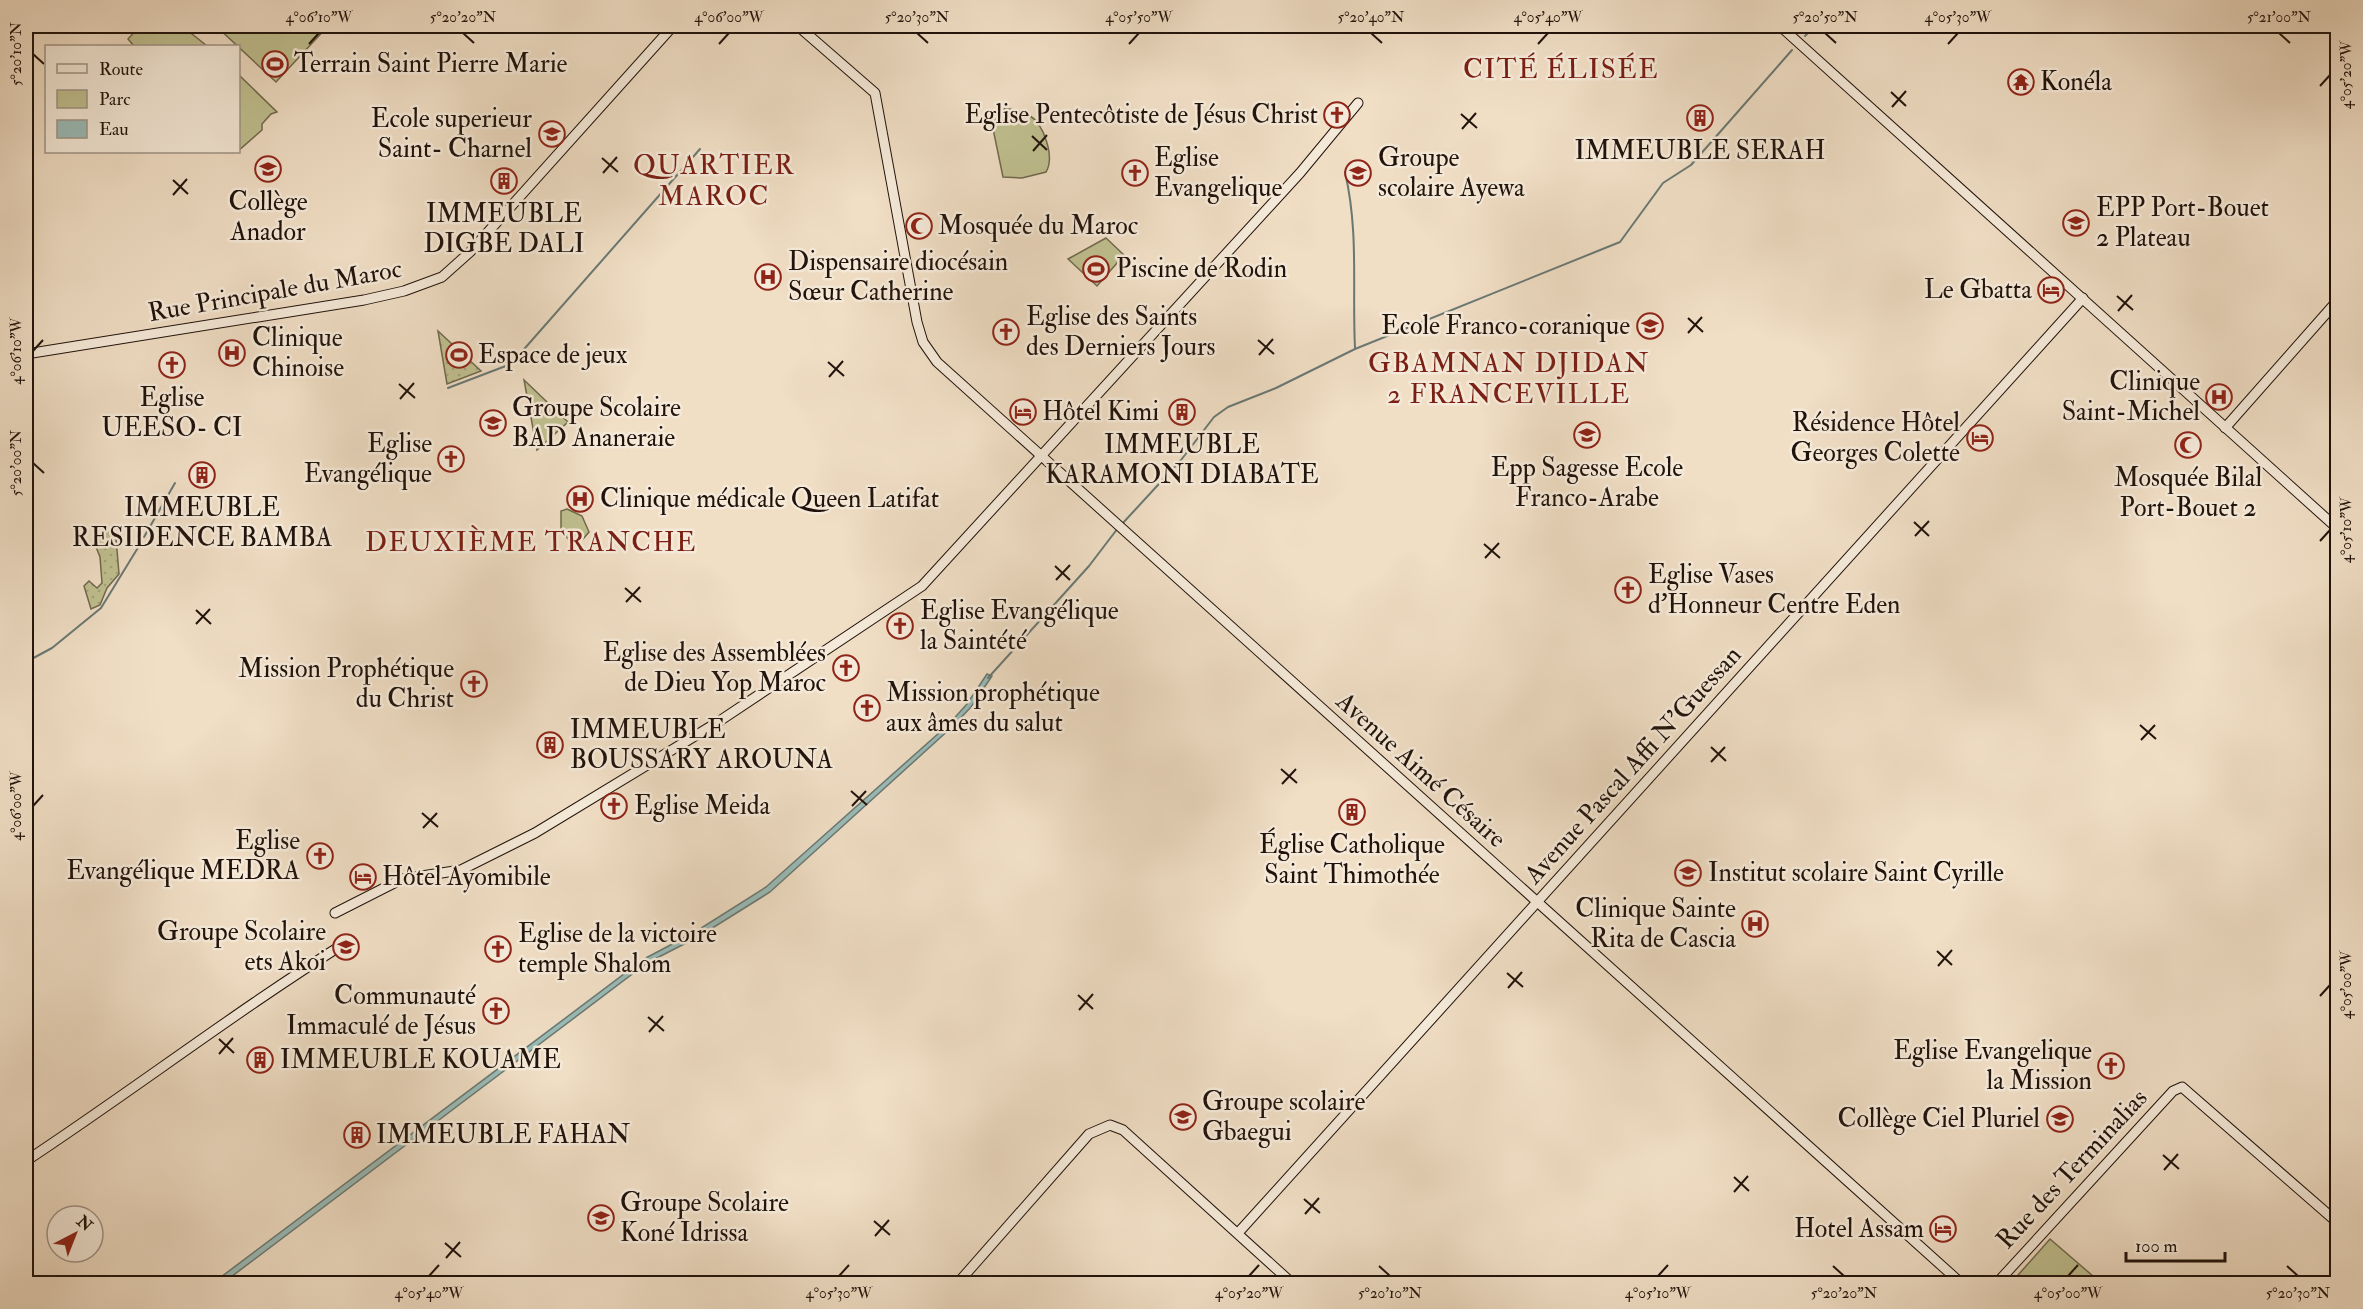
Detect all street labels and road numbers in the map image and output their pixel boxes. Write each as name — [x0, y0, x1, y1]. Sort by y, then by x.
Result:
street label: Rue Principale du Maroc — [146, 253, 405, 330]
street label: Avenue Pascal Affi N'Guessan — [1517, 639, 1748, 891]
street label: Avenue Aimé Césaire — [1329, 685, 1513, 855]
street label: Rue des Terminalias — [1990, 1082, 2154, 1256]

